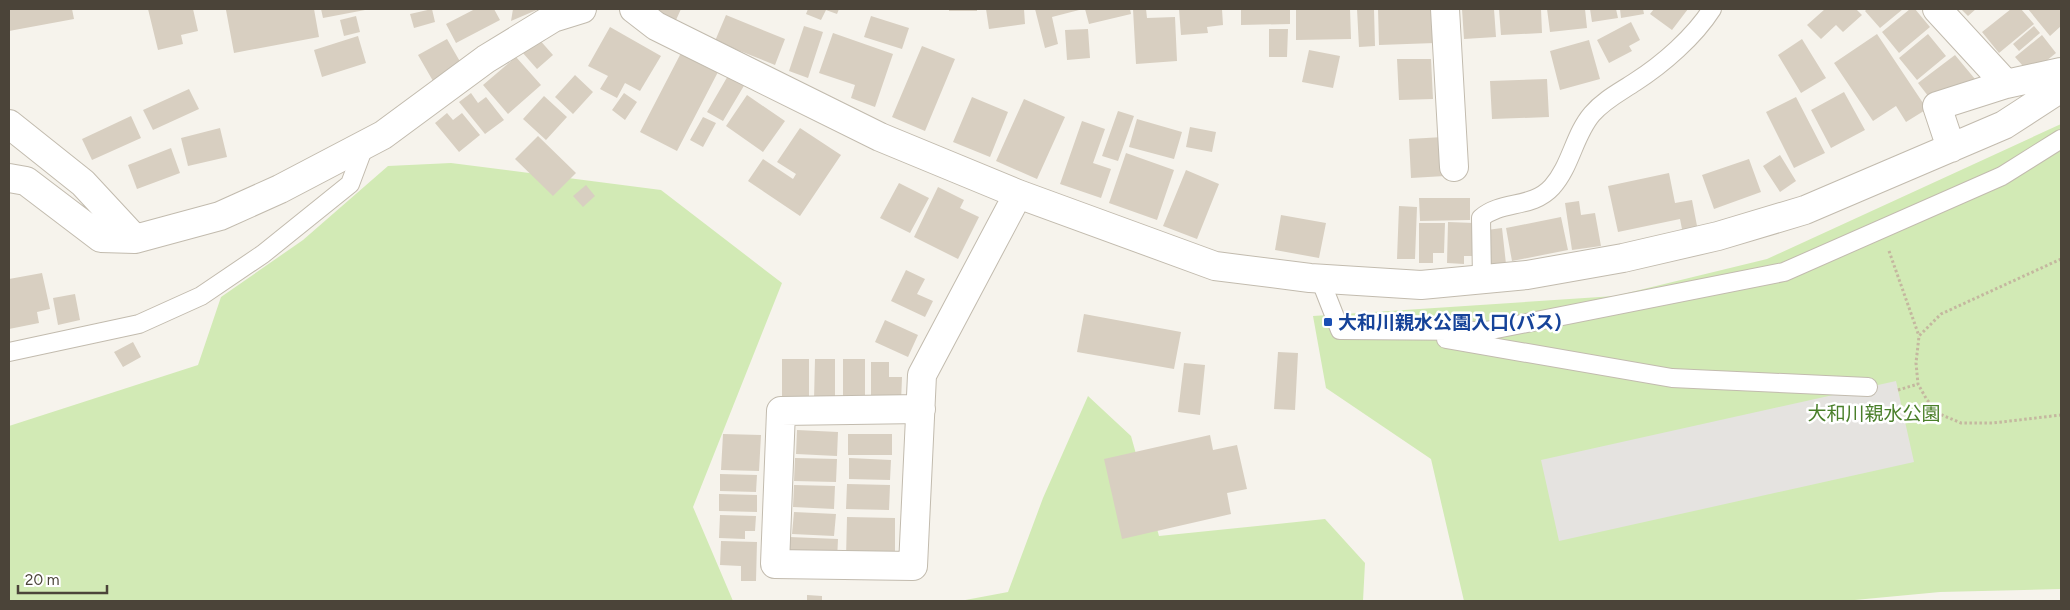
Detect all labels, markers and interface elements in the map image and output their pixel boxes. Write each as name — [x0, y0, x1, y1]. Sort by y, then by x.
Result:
place label: 大和川親水公園入口(バス) — [1338, 311, 1562, 334]
marker: 大和川親水公園入口(バス) — [1322, 316, 1334, 328]
park label: 大和川親水公園 — [1807, 402, 1941, 425]
scale bar — [18, 562, 106, 594]
text: 20 m — [25, 571, 59, 589]

